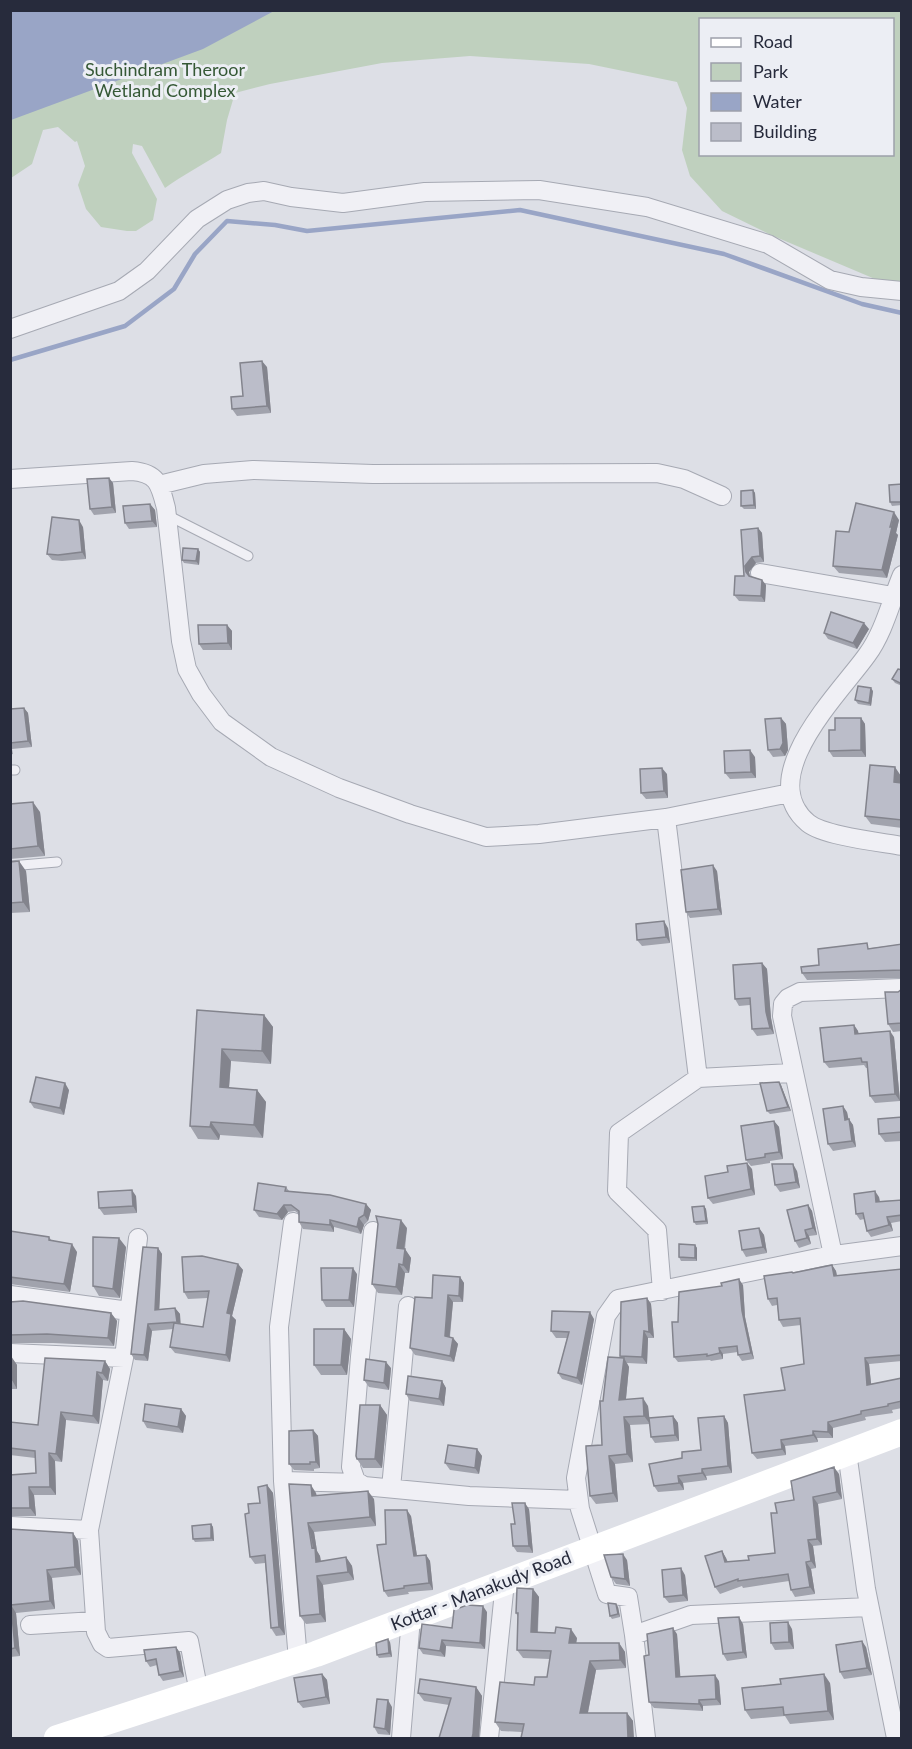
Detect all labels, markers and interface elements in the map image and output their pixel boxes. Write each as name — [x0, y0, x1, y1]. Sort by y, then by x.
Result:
legend — [699, 18, 894, 156]
text: Road — [753, 30, 793, 52]
park label: Suchindram Theroor Wetland Complex — [85, 58, 245, 101]
text: Park — [753, 60, 789, 82]
text: Water — [753, 90, 802, 112]
text: Building — [753, 120, 817, 142]
street label: Kottar - Manakudy Road — [387, 1545, 574, 1635]

